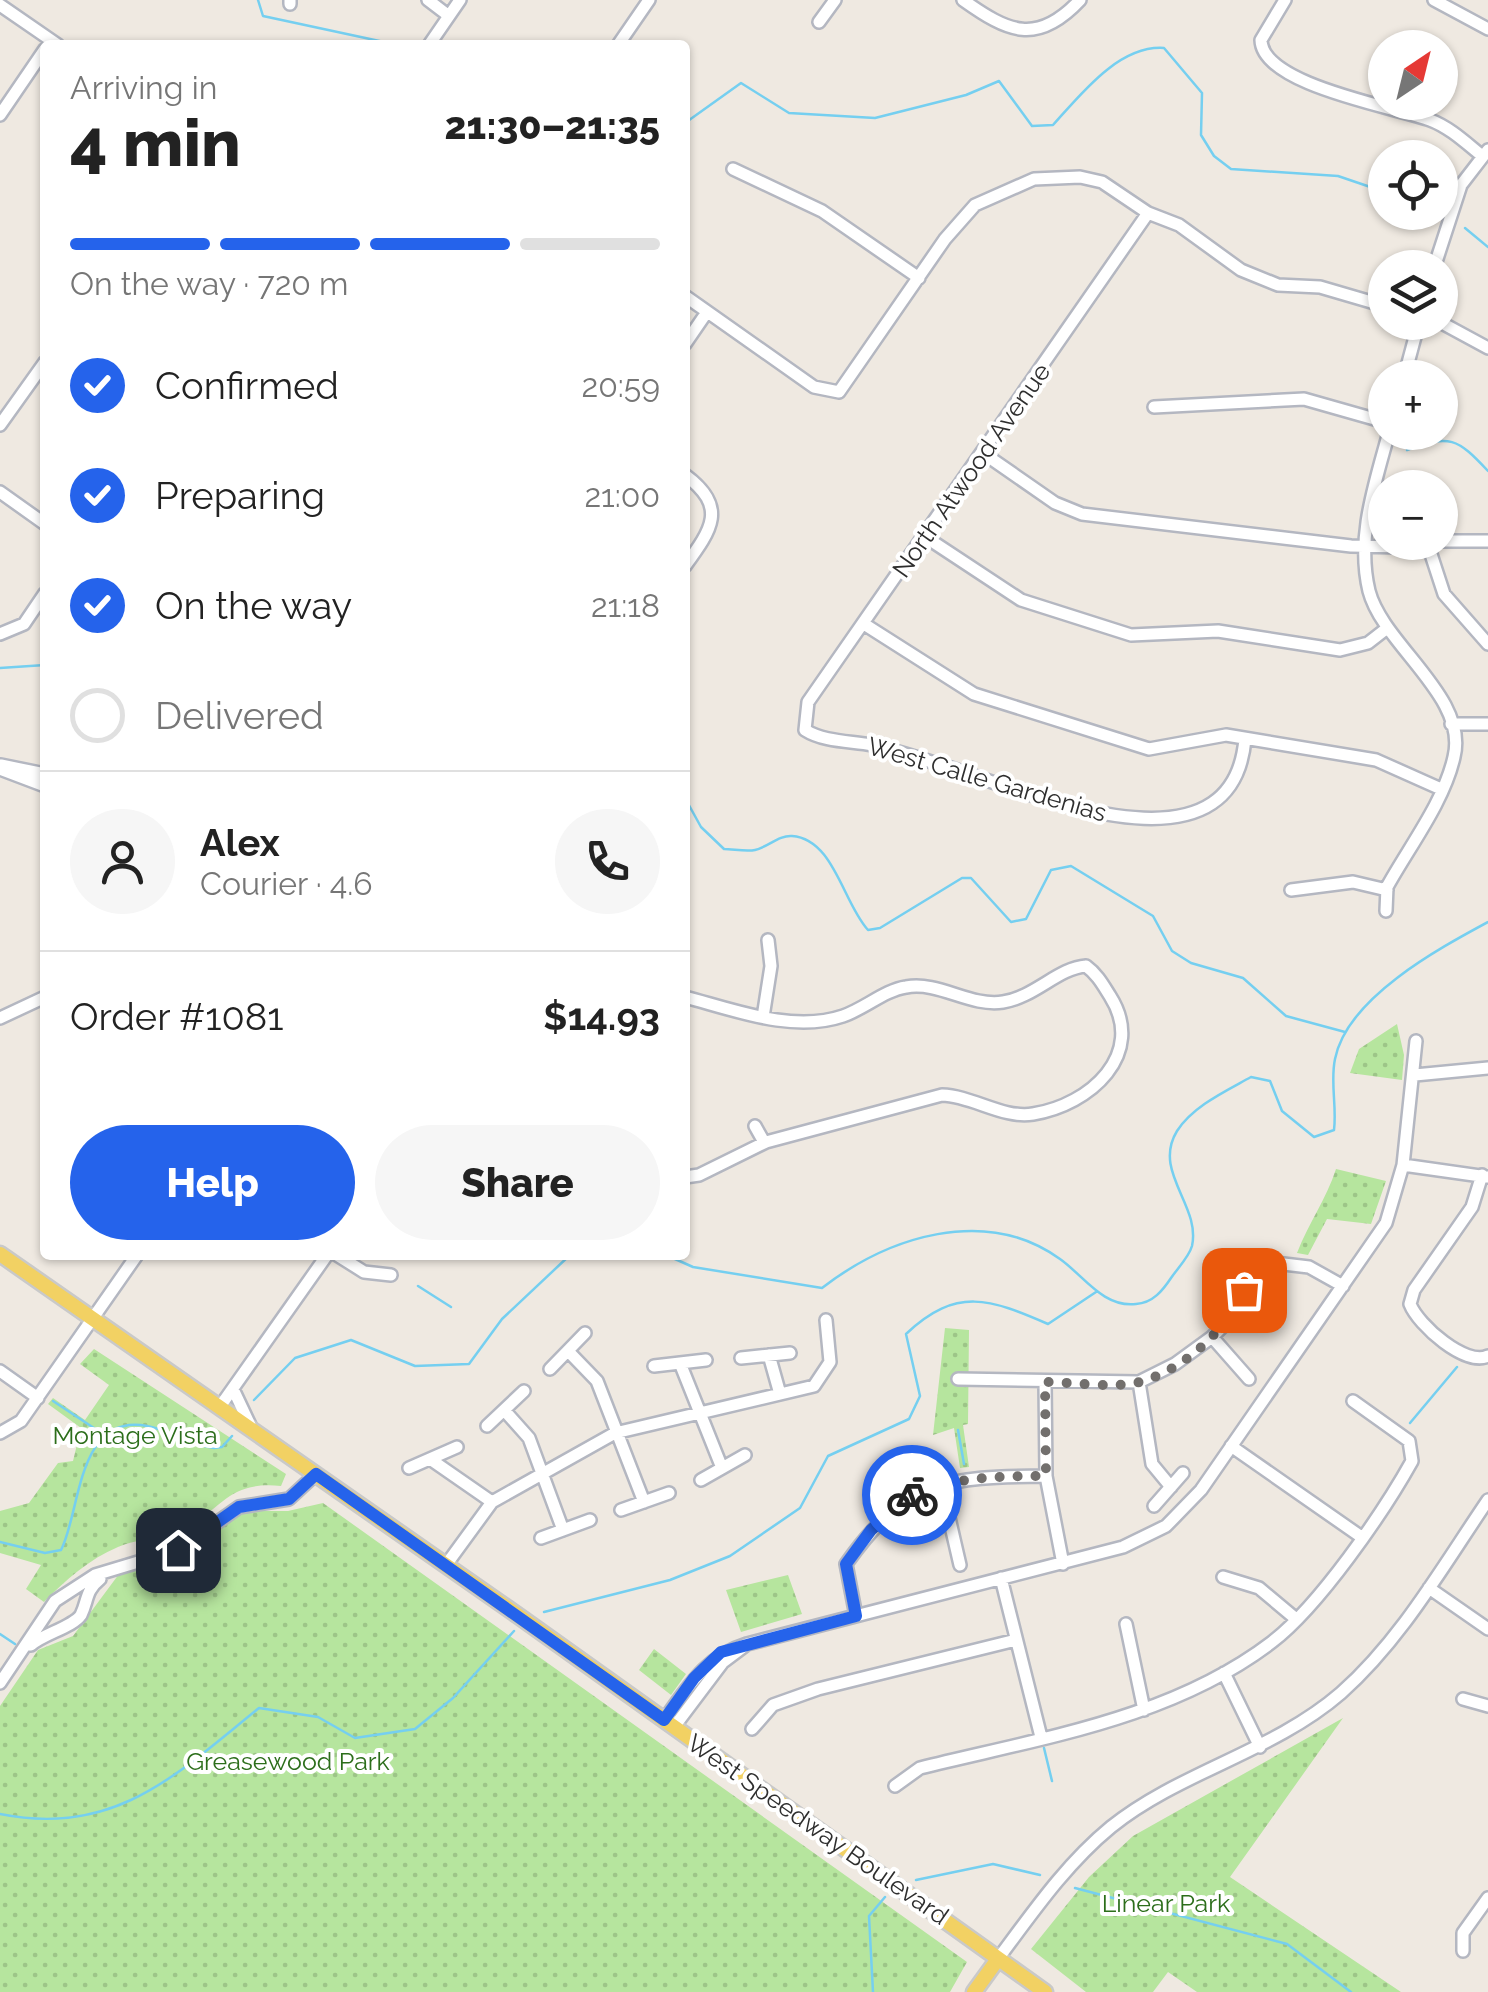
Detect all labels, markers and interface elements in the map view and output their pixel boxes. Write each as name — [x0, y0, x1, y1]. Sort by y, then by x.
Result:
north arrow — [1368, 30, 1458, 120]
map controls — [1368, 30, 1458, 560]
text: Arriving in — [70, 69, 217, 106]
text: 21:30–21:35 — [445, 103, 660, 148]
text: 4 min — [70, 105, 241, 181]
button: locate — [1368, 140, 1458, 230]
button: layers — [1368, 250, 1458, 340]
text: On the way · 720 m — [70, 265, 349, 302]
street label: North Atwood Avenue — [886, 357, 1056, 583]
icon: check — [70, 358, 125, 413]
button: + — [1368, 360, 1458, 450]
text: Confirmed — [155, 363, 339, 408]
text: 20:59 — [582, 367, 660, 404]
icon: check — [70, 468, 125, 523]
button: − — [1368, 470, 1458, 560]
text: Preparing — [155, 473, 325, 518]
text: 21:00 — [584, 477, 660, 514]
icon: check — [70, 578, 125, 633]
text: On the way — [155, 583, 352, 628]
text: 21:18 — [591, 587, 660, 624]
text: Delivered — [155, 693, 324, 738]
street label: West Calle Gardenias — [864, 730, 1110, 828]
button: person — [70, 809, 175, 914]
button: phone — [555, 809, 660, 914]
text: Alex — [200, 820, 280, 865]
text: Courier · 4.6 — [200, 865, 373, 902]
text: Order #1081 — [70, 994, 283, 1039]
text: $14.93 — [543, 994, 660, 1039]
button: Help — [70, 1125, 355, 1240]
button: Share — [375, 1125, 660, 1240]
pin — [1202, 1248, 1287, 1333]
icon: bag — [1217, 1263, 1272, 1318]
park label: Montage Vista — [52, 1420, 218, 1450]
courier — [862, 1445, 962, 1545]
icon: bike — [885, 1468, 940, 1523]
pin — [136, 1508, 221, 1593]
icon: home — [151, 1523, 206, 1578]
street label: West Speedway Boulevard — [682, 1727, 954, 1931]
park label: Greasewood Park — [186, 1746, 391, 1776]
park label: Linear Park — [1102, 1888, 1231, 1918]

